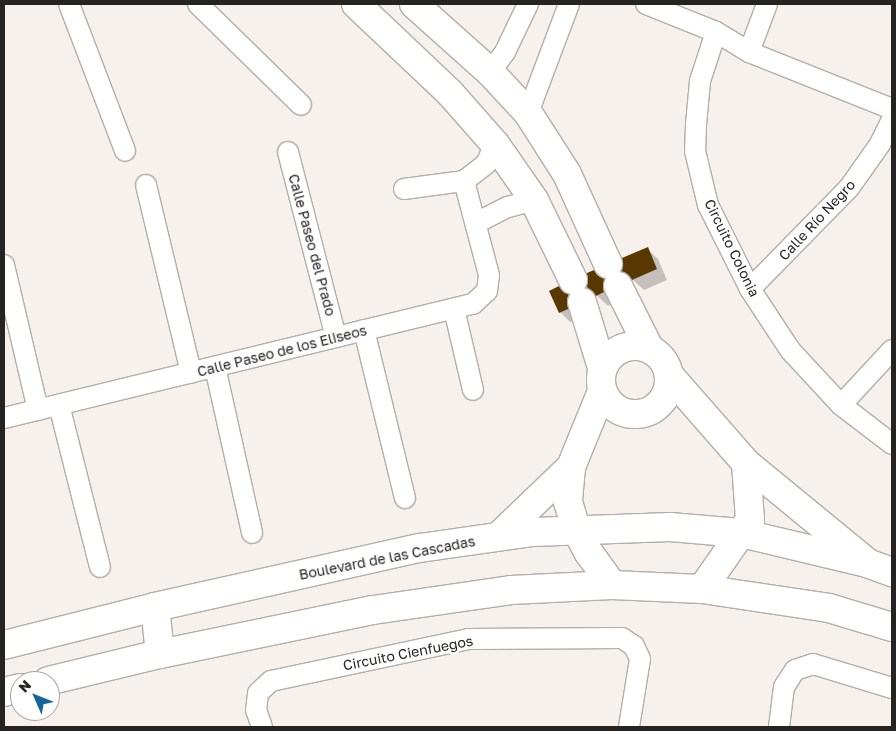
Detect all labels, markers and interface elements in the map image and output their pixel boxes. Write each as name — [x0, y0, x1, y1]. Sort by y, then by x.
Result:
street label: Calle Paseo del Prado — [285, 172, 339, 318]
street label: Calle Río Negro — [775, 176, 859, 264]
street label: Circuito Colonia — [701, 196, 763, 300]
street label: Calle Paseo de los Eliseos — [195, 322, 369, 380]
street label: Boulevard de las Cascadas — [298, 533, 476, 583]
street label: Circuito Cienfuegos — [342, 632, 474, 674]
north arrow — [10, 671, 60, 721]
text: N — [15, 676, 34, 696]

